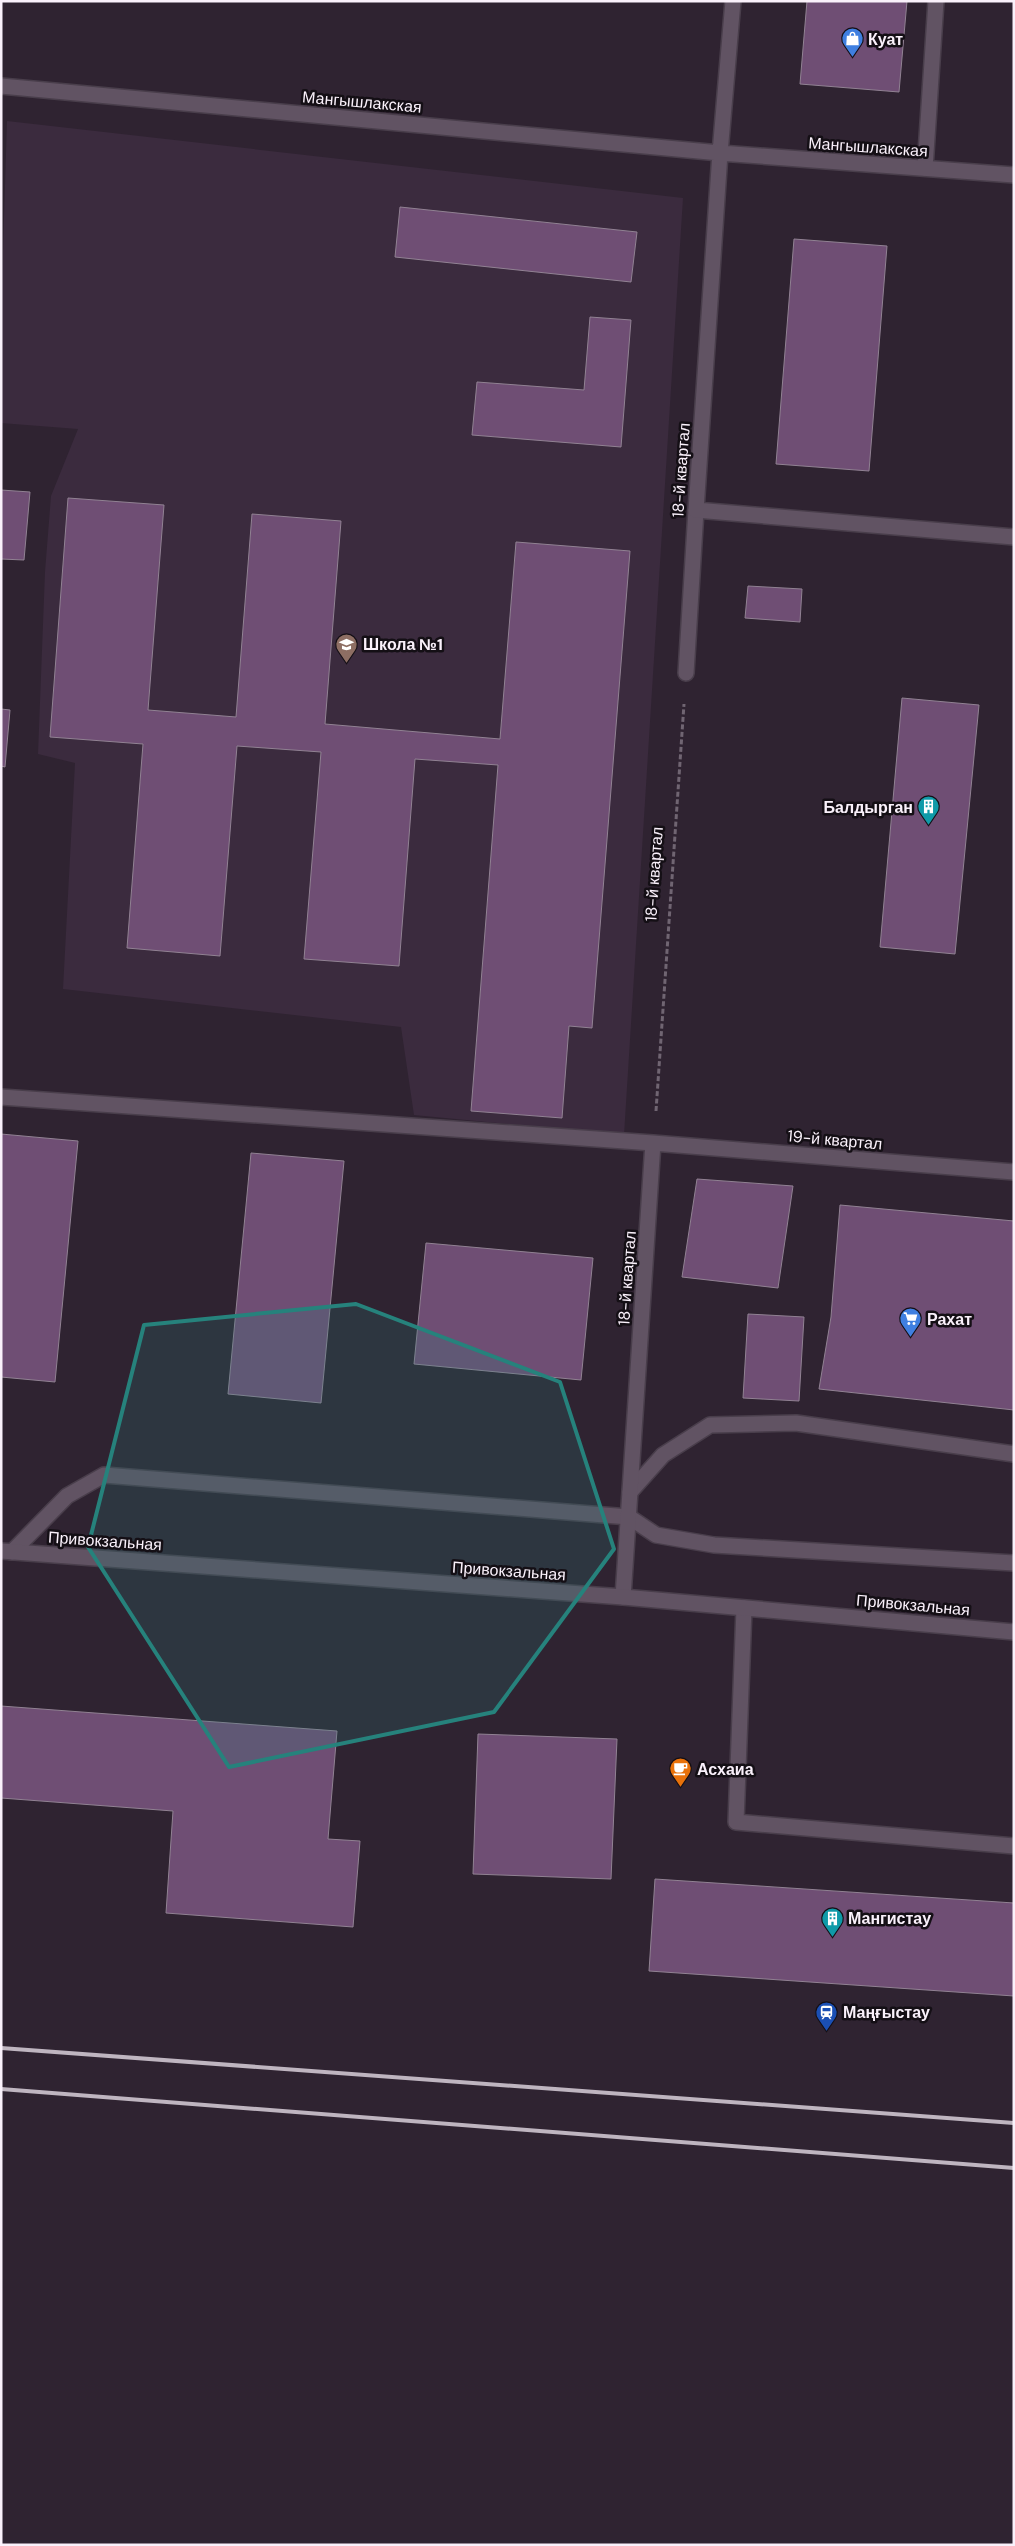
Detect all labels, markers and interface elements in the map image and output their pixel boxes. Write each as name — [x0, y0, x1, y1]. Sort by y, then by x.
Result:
shop icon: Куат — [840, 27, 864, 58]
place label: Куат — [868, 29, 903, 50]
street label: Мангышлакская — [301, 86, 423, 118]
street label: Мангышлакская — [808, 132, 928, 162]
street label: 18-й квартал — [667, 422, 695, 518]
school or university icon: Школа №1 — [335, 632, 359, 663]
place label: Школа №1 — [363, 634, 443, 655]
building icon: Балдырган — [917, 795, 941, 826]
place label: Балдырган — [824, 797, 913, 818]
street label: 18-й квартал — [640, 826, 668, 922]
street label: 19-й квартал — [787, 1125, 883, 1155]
street label: 18-й квартал — [613, 1230, 641, 1326]
supermarket icon: Рахат — [899, 1307, 923, 1338]
place label: Рахат — [927, 1309, 972, 1330]
street label: Привокзальная — [47, 1527, 163, 1555]
street label: Привокзальная — [451, 1557, 567, 1585]
street label: Привокзальная — [855, 1590, 971, 1620]
cafe icon: Асхаиа — [669, 1757, 693, 1788]
place label: Асхаиа — [697, 1759, 754, 1780]
building icon: Мангистау — [820, 1906, 844, 1937]
place label: Мангистау — [848, 1908, 931, 1929]
station icon: Маңғыстау — [815, 2000, 839, 2031]
place label: Маңғыстау — [843, 2002, 930, 2023]

